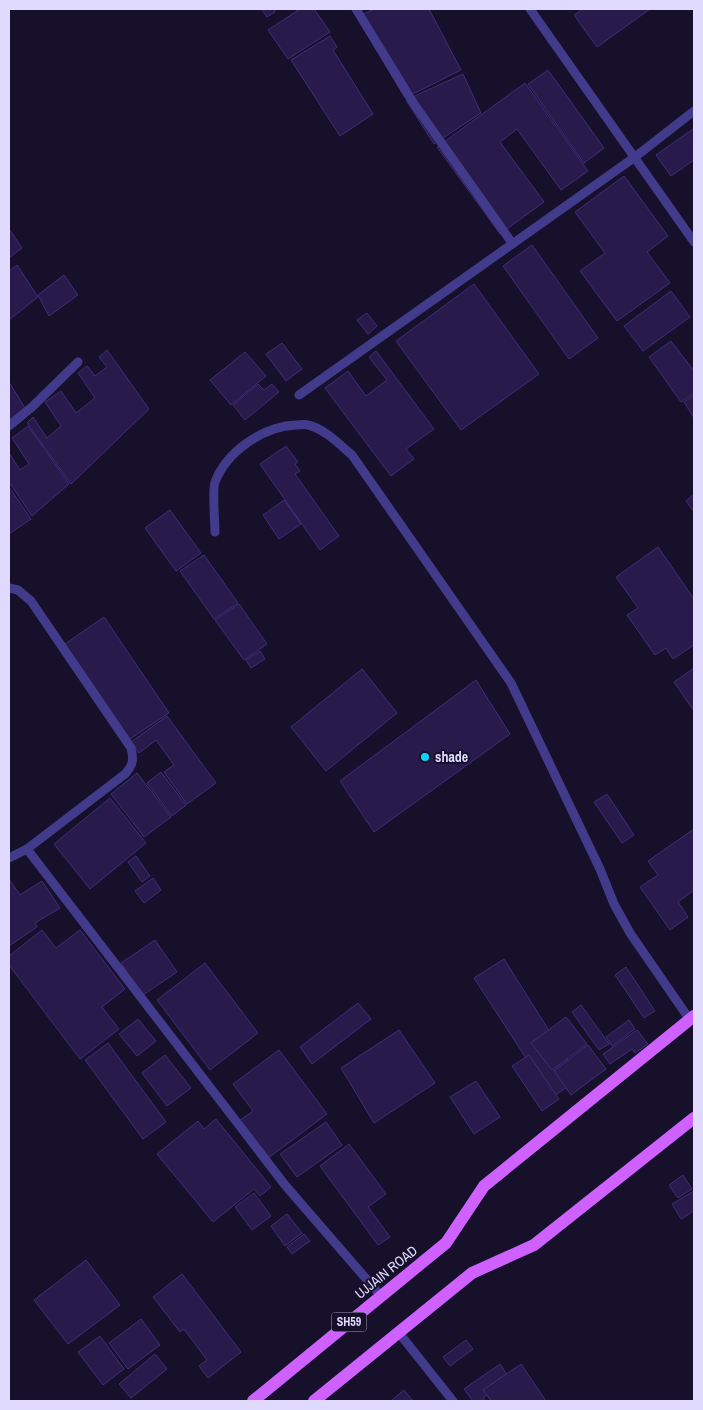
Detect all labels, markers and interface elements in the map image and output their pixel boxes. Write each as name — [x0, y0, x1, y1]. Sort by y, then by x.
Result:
place label: shade — [435, 748, 468, 766]
marker: shade — [419, 751, 431, 763]
street label: UJJAIN ROAD — [351, 1241, 421, 1303]
road number: SH59 — [332, 1312, 366, 1331]

